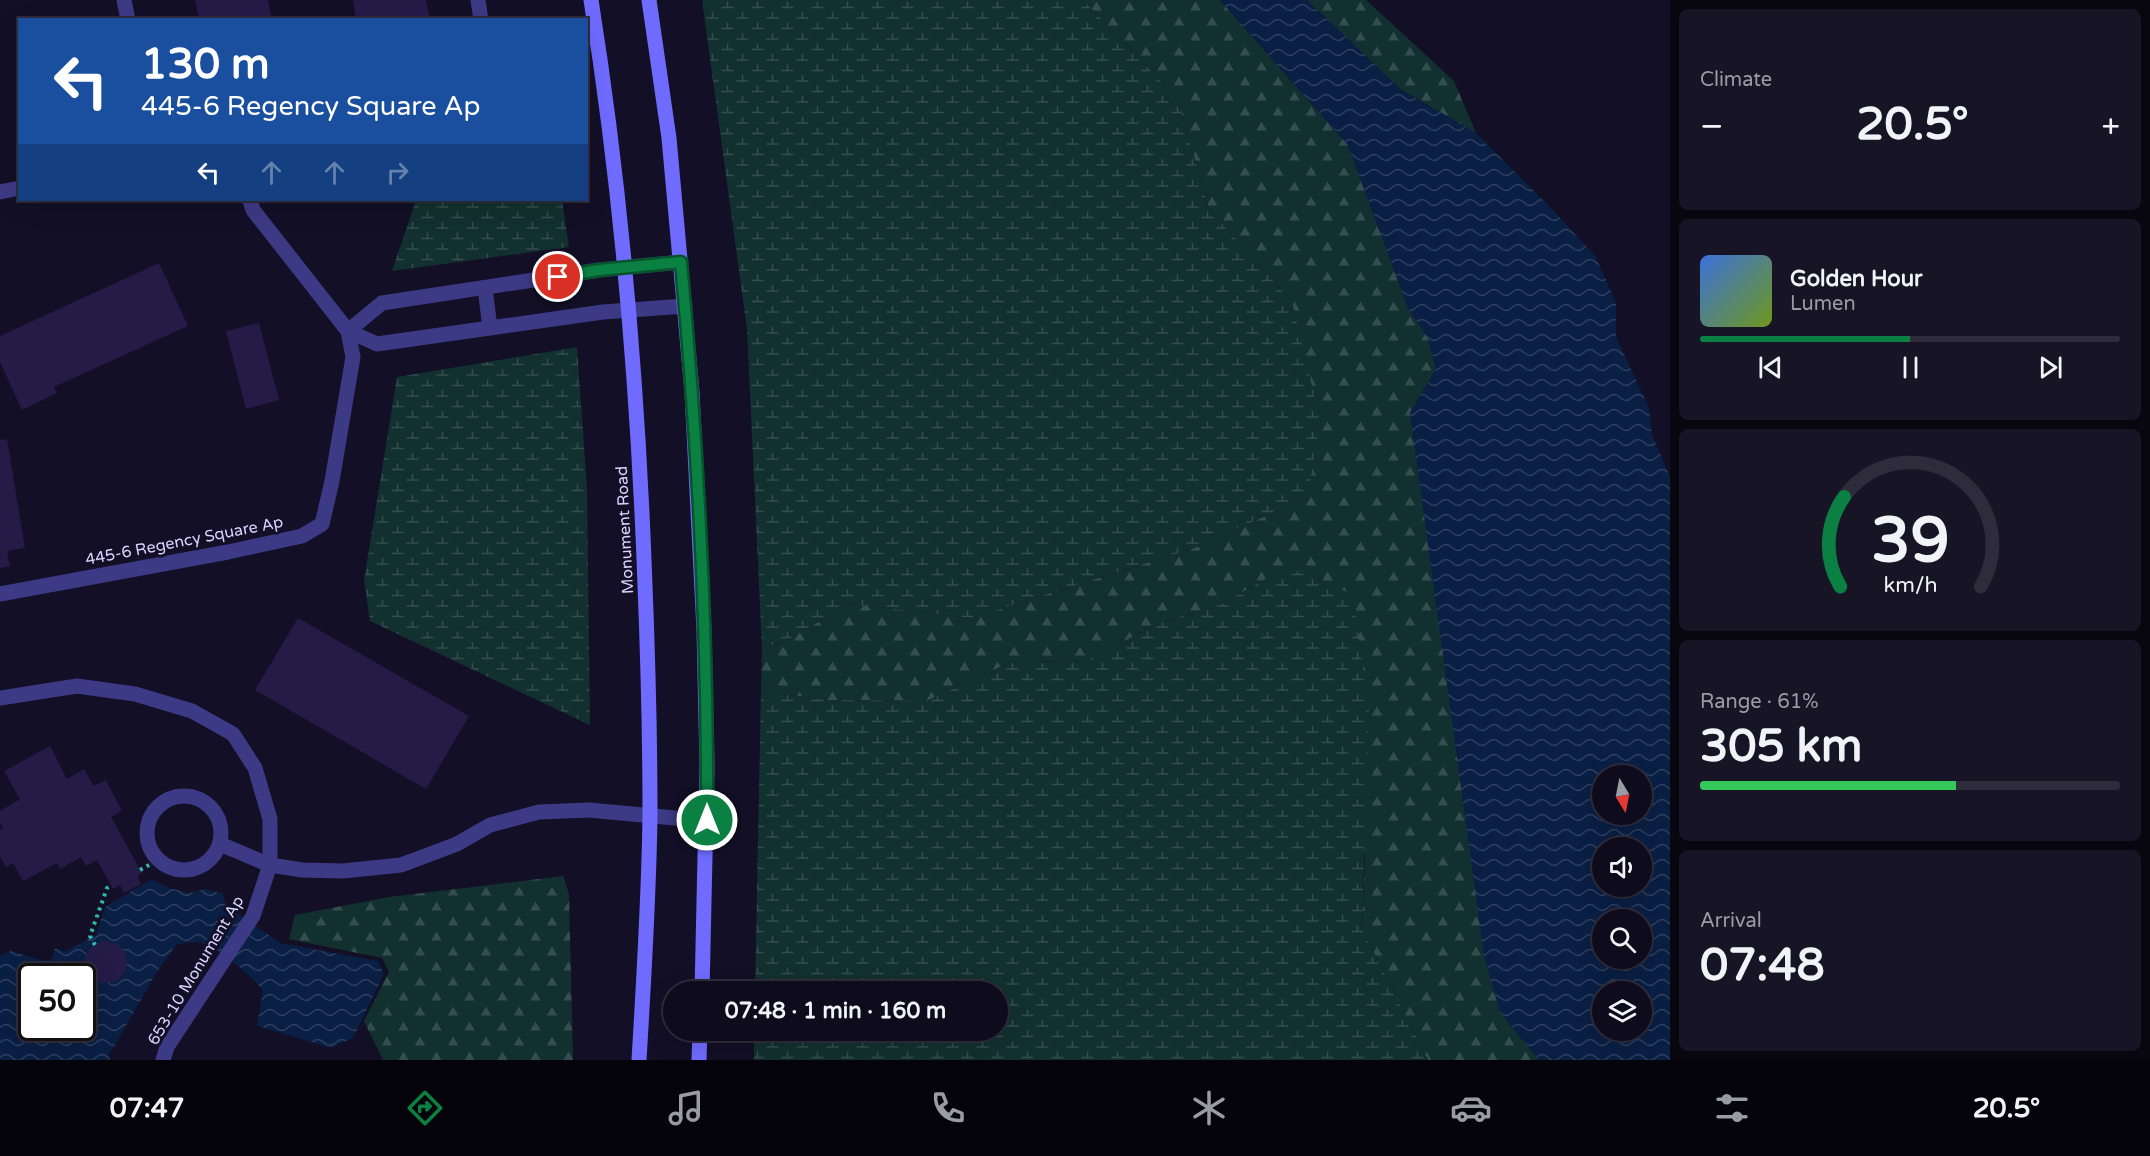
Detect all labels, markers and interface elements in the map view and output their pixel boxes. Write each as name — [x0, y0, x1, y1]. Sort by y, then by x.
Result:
text: 130 m — [141, 39, 270, 90]
icon: left — [42, 42, 120, 120]
text: Climate — [1700, 68, 1772, 92]
text: 445-6 Regency Square Ap — [141, 90, 481, 123]
text: 20.5° — [1856, 98, 1969, 152]
text: − — [1700, 107, 1724, 146]
text: + — [2101, 107, 2120, 146]
icon: left — [192, 156, 225, 189]
icon: ahead — [255, 156, 288, 189]
icon: ahead — [318, 156, 351, 189]
icon: right — [381, 156, 414, 189]
pin — [532, 251, 583, 302]
icon: arrive — [541, 260, 574, 293]
text: Golden Hour — [1790, 266, 1922, 292]
text: Lumen — [1790, 292, 1856, 316]
icon: previous — [1754, 351, 1787, 384]
icon: pause — [1894, 351, 1927, 384]
icon: next — [2034, 351, 2067, 384]
street label: Monument Road — [612, 465, 638, 594]
text: 39 — [1871, 504, 1949, 579]
street label: 445-6 Regency Square Ap — [84, 512, 285, 570]
text: km/h — [1883, 572, 1937, 598]
text: Range · 61% — [1700, 690, 1819, 714]
text: 305 km — [1700, 720, 1862, 774]
north arrow — [1592, 765, 1652, 825]
map controls — [1592, 765, 1652, 1041]
position arrow — [675, 788, 739, 852]
button: sound — [1592, 837, 1652, 897]
street label: 653-10 Monument Ap — [143, 892, 248, 1049]
button: search — [1592, 909, 1652, 969]
text: Arrival — [1700, 909, 1762, 933]
text: 07:48 — [1700, 939, 1825, 993]
speed limit sign: 50 — [18, 963, 96, 1041]
button: layers — [1592, 981, 1652, 1041]
text: 07:48 · 1 min · 160 m — [725, 998, 946, 1024]
icon: directions — [404, 1087, 446, 1129]
icon: music — [665, 1087, 707, 1129]
icon: phone — [927, 1087, 969, 1129]
icon: climate — [1188, 1087, 1230, 1129]
icon: car — [1450, 1087, 1492, 1129]
icon: filters — [1711, 1087, 1753, 1129]
text: 07:47 — [110, 1092, 185, 1125]
text: 20.5° — [1973, 1092, 2040, 1125]

